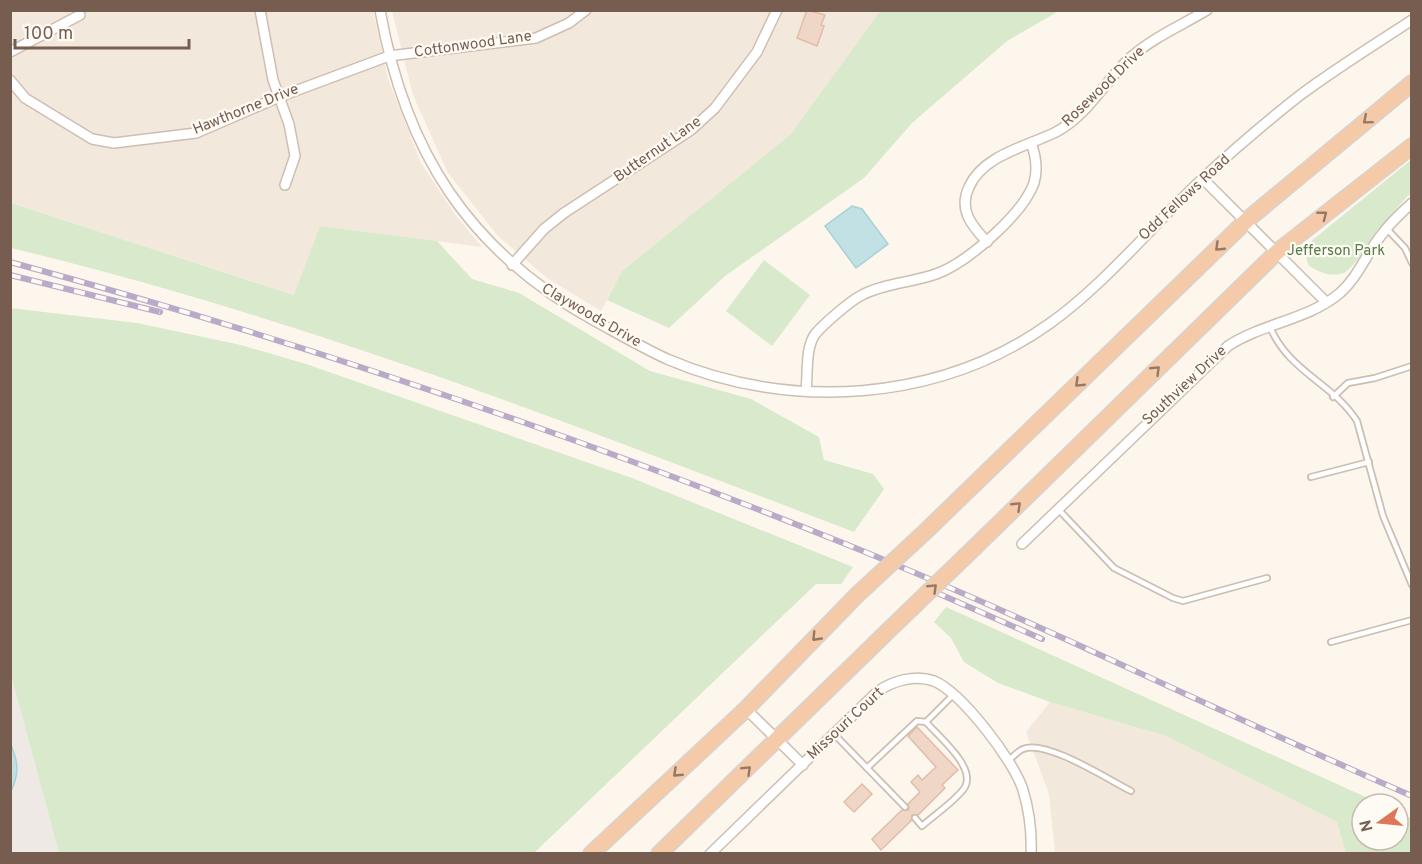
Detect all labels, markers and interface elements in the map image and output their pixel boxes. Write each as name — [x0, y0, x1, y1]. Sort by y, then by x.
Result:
scale bar — [15, 12, 189, 50]
text: 100 m — [24, 23, 73, 46]
street label: Cottonwood Lane — [413, 27, 533, 63]
street label: Rosewood Drive — [1059, 43, 1149, 131]
street label: Hawthorne Drive — [190, 80, 302, 140]
street label: Butternut Lane — [611, 113, 705, 187]
one-way arrow — [1362, 113, 1373, 124]
street label: Odd Fellows Road — [1135, 151, 1235, 245]
one-way arrow — [1316, 212, 1327, 223]
one-way arrow — [1215, 240, 1225, 251]
park label: Jefferson Park — [1287, 242, 1385, 261]
street label: Claywoods Drive — [538, 280, 644, 352]
street label: Southview Drive — [1139, 342, 1231, 430]
one-way arrow — [1149, 366, 1160, 377]
one-way arrow — [1075, 376, 1085, 387]
one-way arrow — [1011, 502, 1021, 513]
one-way arrow — [926, 584, 936, 595]
one-way arrow — [812, 630, 823, 640]
street label: Missouri Court — [804, 684, 888, 764]
one-way arrow — [673, 766, 684, 777]
one-way arrow — [740, 766, 751, 777]
north arrow — [1350, 792, 1410, 852]
text: N — [1356, 817, 1379, 834]

